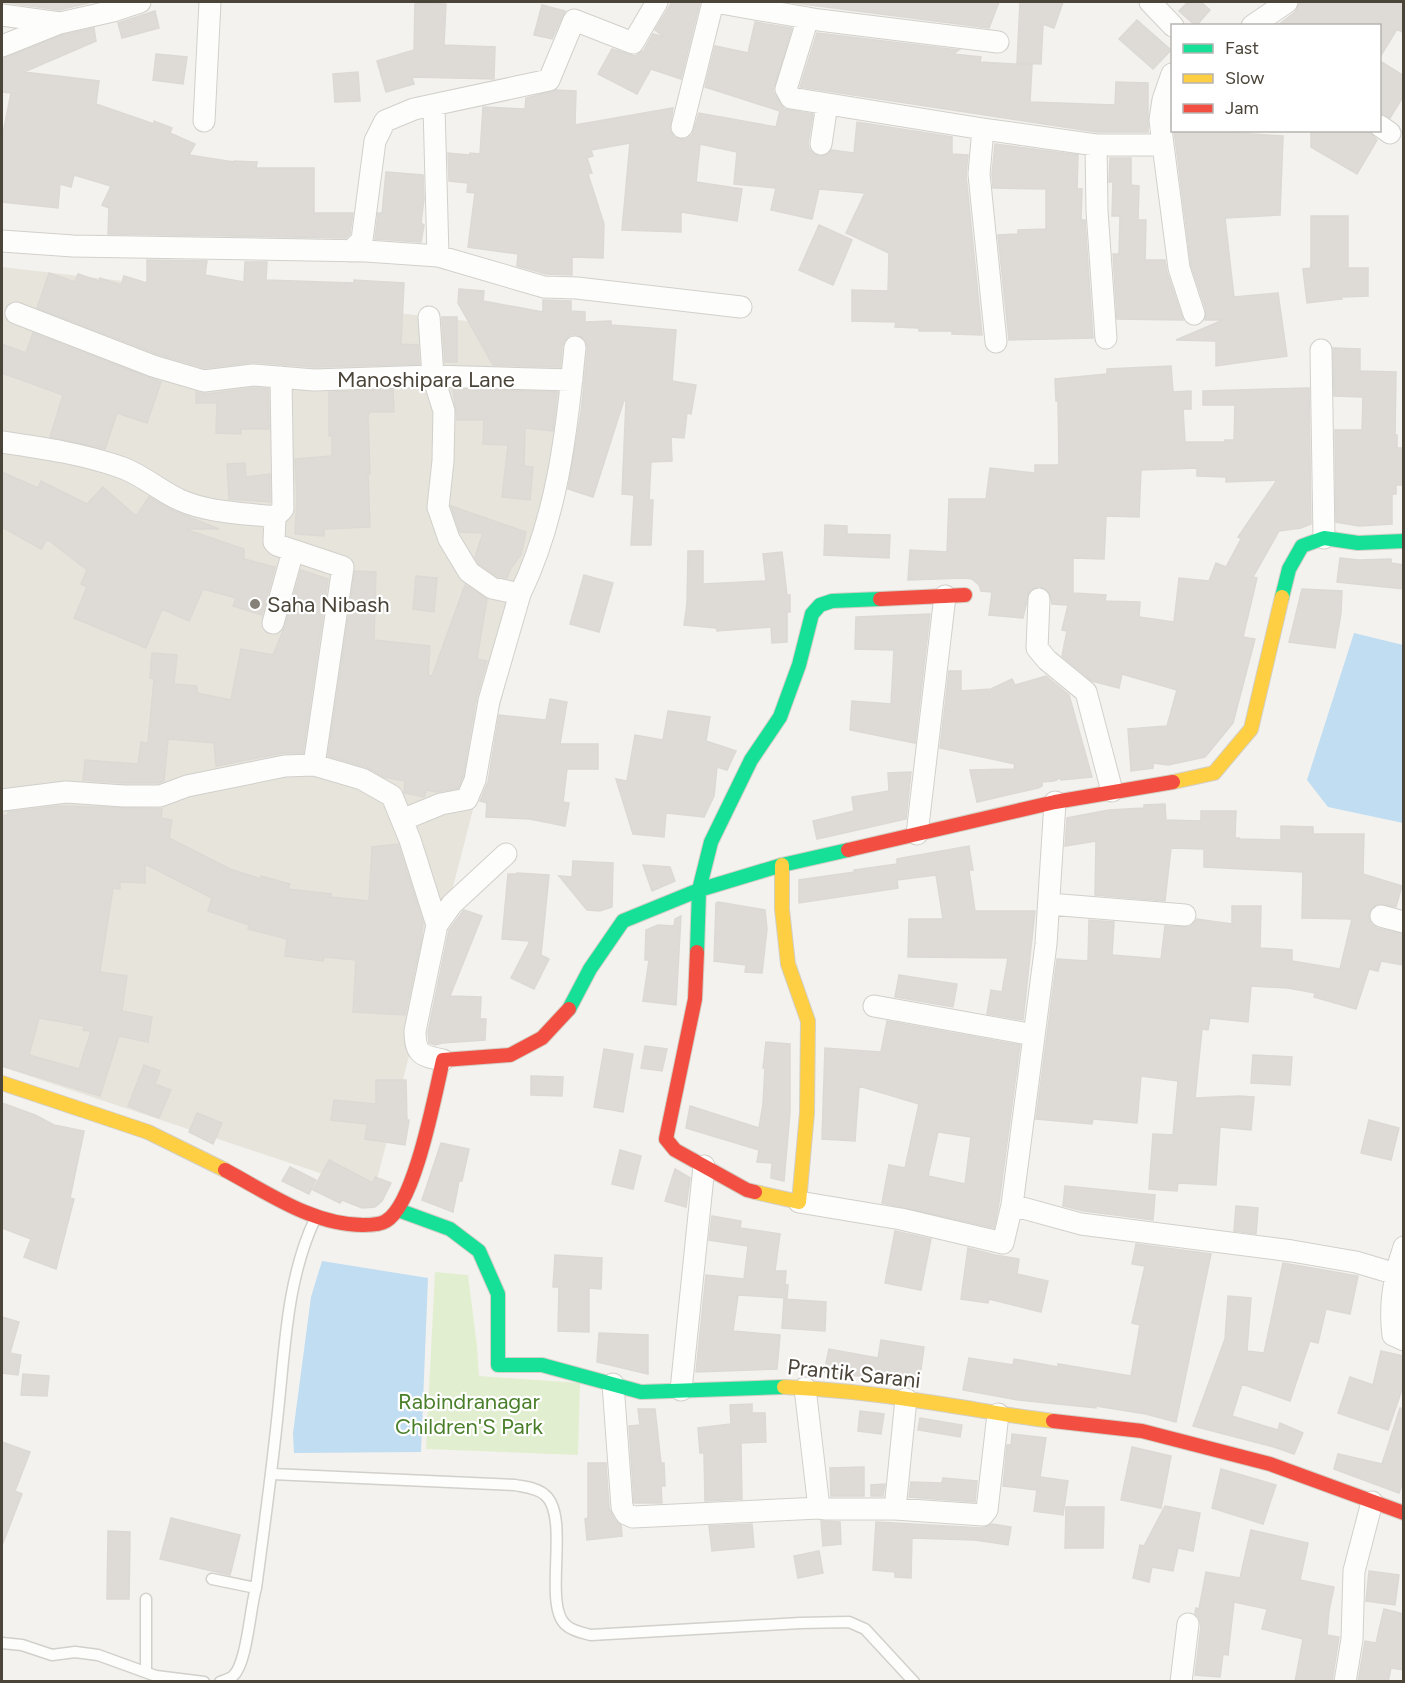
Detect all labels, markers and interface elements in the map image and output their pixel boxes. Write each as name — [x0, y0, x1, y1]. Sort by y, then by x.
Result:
legend — [1171, 24, 1381, 132]
text: Fast — [1225, 37, 1259, 59]
text: Slow — [1225, 67, 1264, 89]
text: Jam — [1225, 97, 1259, 119]
street label: Manoshipara Lane — [337, 366, 515, 393]
place label: Saha Nibash — [267, 591, 389, 618]
marker: Saha Nibash — [248, 597, 262, 611]
street label: Prantik Sarani — [786, 1353, 922, 1394]
park label: Rabindranagar Children'S Park — [395, 1388, 543, 1440]

